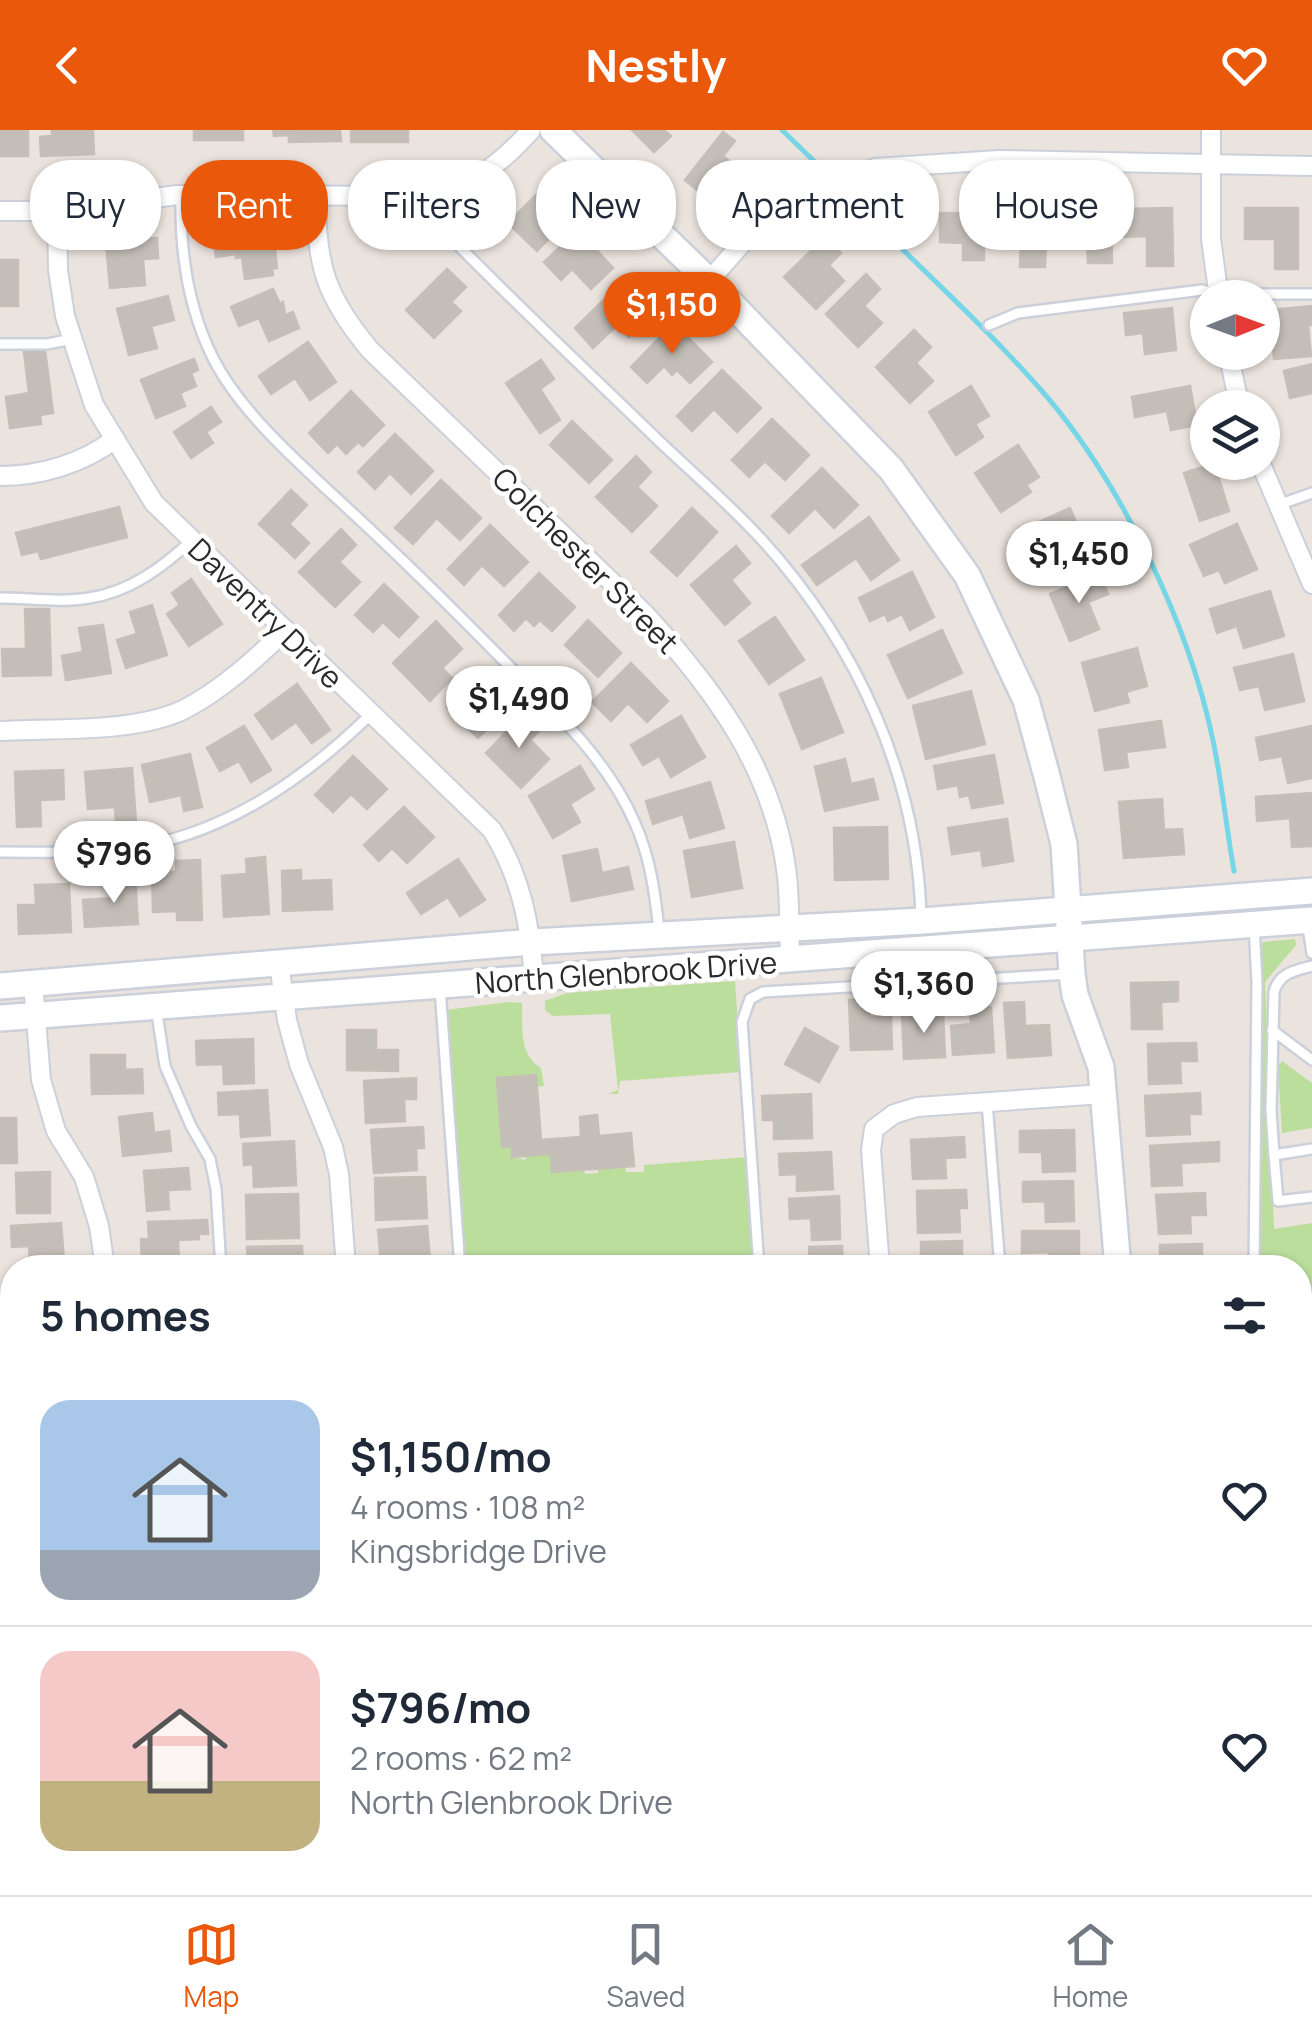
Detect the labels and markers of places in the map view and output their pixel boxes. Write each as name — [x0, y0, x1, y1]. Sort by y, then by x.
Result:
pin: $1,150 — [591, 272, 753, 357]
pin: $1,450 — [998, 521, 1160, 606]
pin: $1,490 — [438, 666, 600, 751]
pin: $796 — [55, 821, 173, 906]
pin: $1,360 — [843, 951, 1005, 1036]

